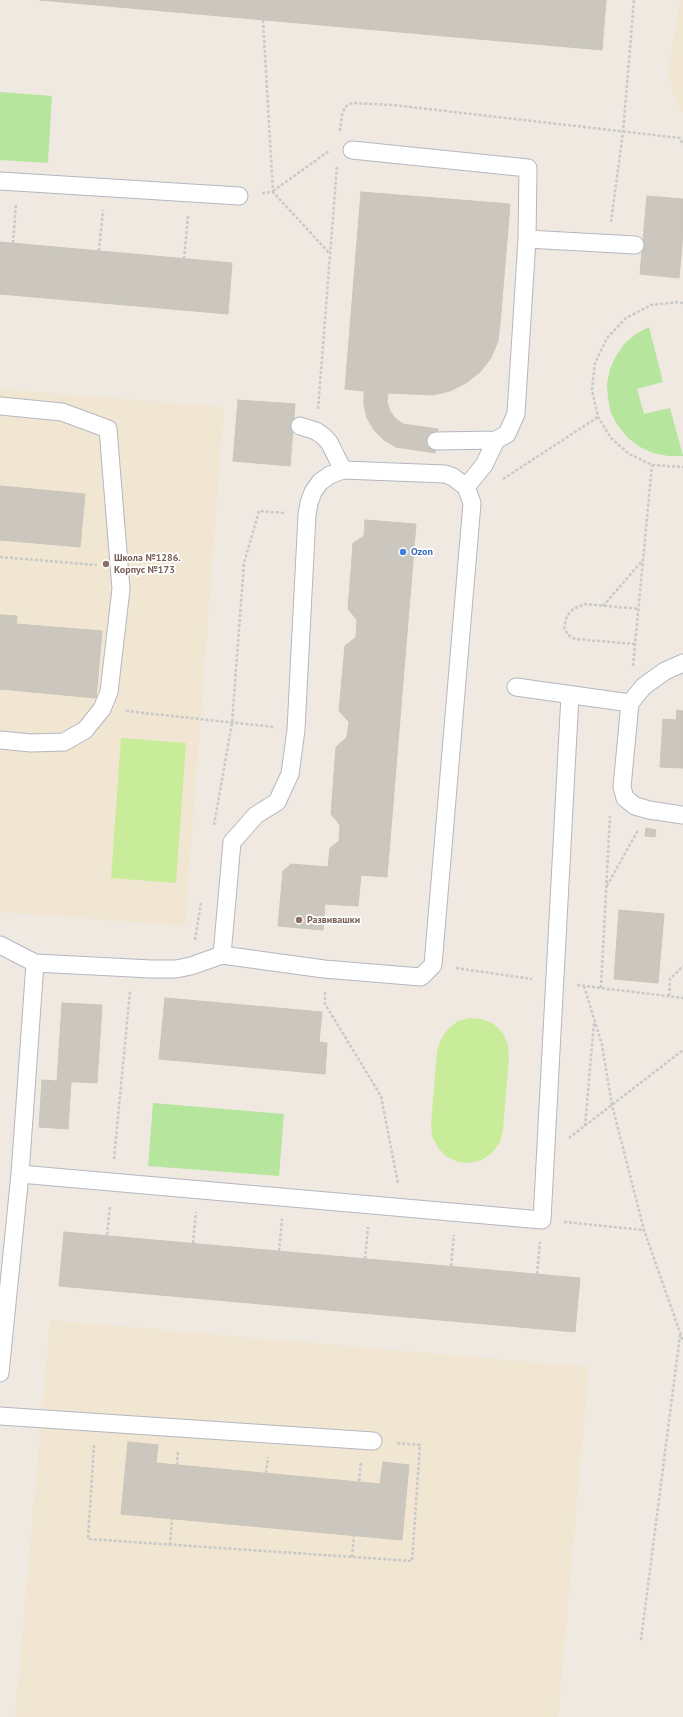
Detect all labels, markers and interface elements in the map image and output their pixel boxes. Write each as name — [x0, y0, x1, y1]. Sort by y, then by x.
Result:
place label: Ozon — [411, 546, 433, 558]
marker: Ozon — [398, 547, 408, 557]
place label: Школа №1286. Корпус №173 — [114, 552, 181, 576]
marker: Школа №1286. Корпус №173 — [101, 559, 111, 569]
place label: Развивашки — [307, 914, 360, 926]
marker: Развивашки — [294, 915, 304, 925]

